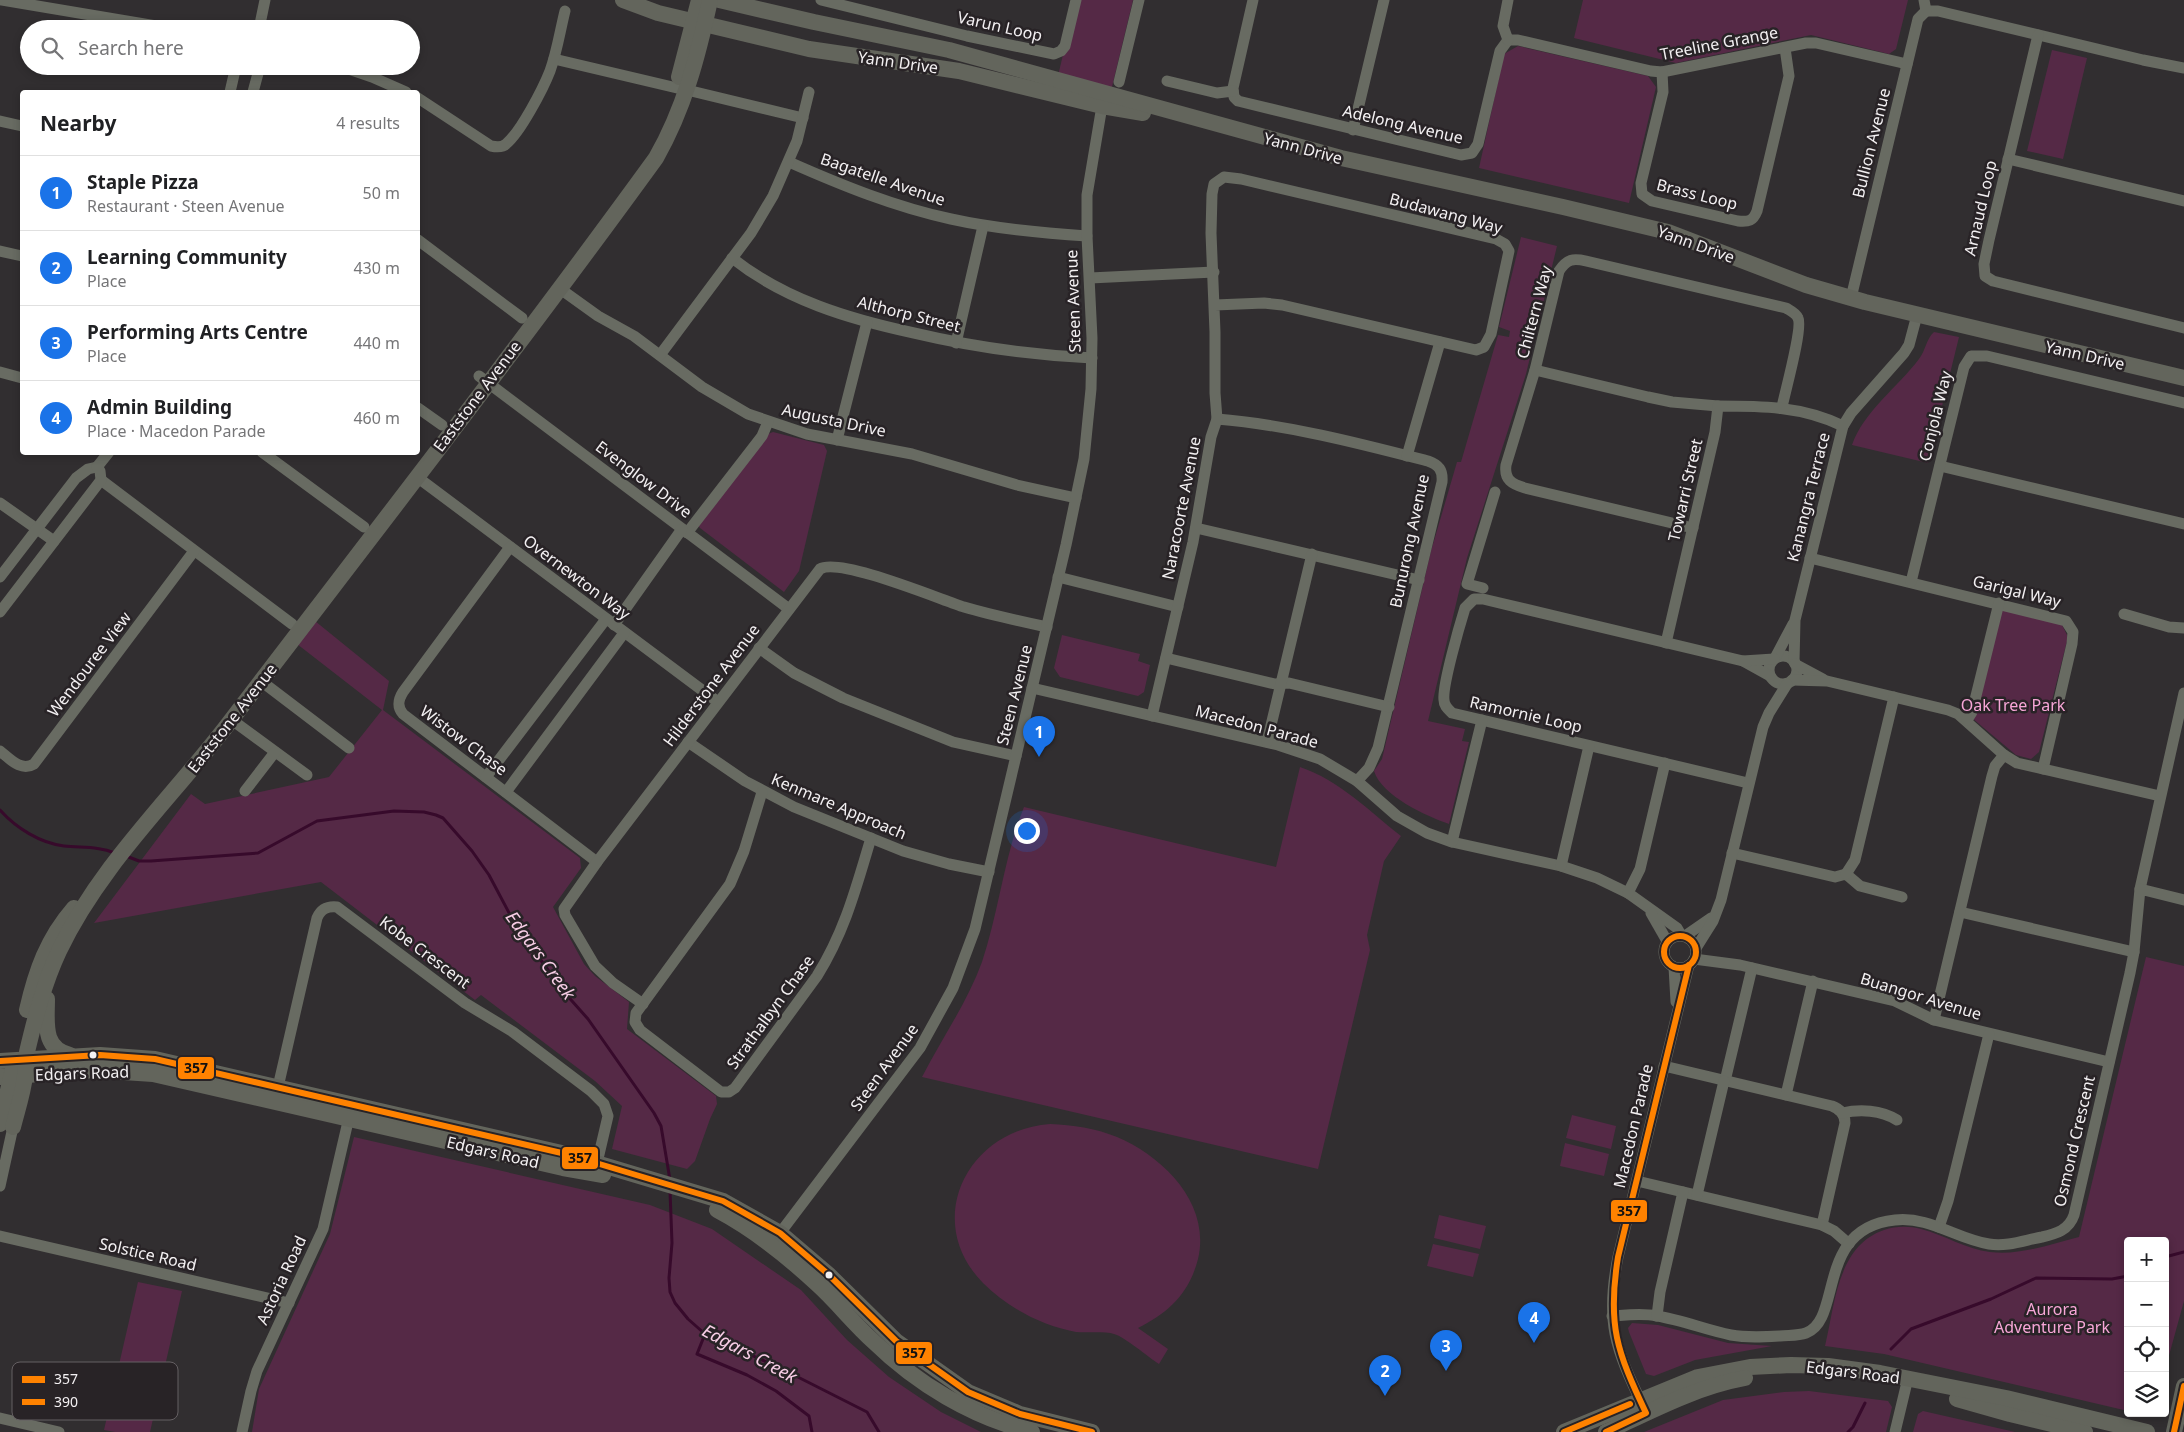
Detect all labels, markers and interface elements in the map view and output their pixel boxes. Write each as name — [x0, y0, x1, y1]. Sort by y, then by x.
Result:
street label: Varun Loop — [955, 6, 1045, 46]
search box — [20, 20, 420, 75]
street label: Treeline Grange — [1658, 21, 1780, 65]
icon: search — [38, 34, 66, 62]
text: Search here — [78, 35, 184, 61]
street label: Yann Drive — [856, 45, 940, 79]
street label: Bullion Avenue — [1847, 86, 1895, 200]
street label: Adelong Avenue — [1341, 99, 1465, 149]
text: Nearby — [40, 109, 116, 137]
text: 4 results — [336, 112, 400, 134]
street label: Yann Drive — [1261, 127, 1345, 169]
street label: Bagatelle Avenue — [818, 147, 948, 211]
street label: Arnaud Loop — [1958, 158, 2002, 258]
text: Staple Pizza — [87, 169, 199, 195]
street label: Brass Loop — [1654, 173, 1740, 215]
text: 1 — [51, 182, 61, 204]
text: 50 m — [363, 182, 400, 204]
street label: Budawang Way — [1387, 187, 1506, 239]
text: Restaurant · Steen Avenue — [87, 195, 285, 217]
street label: Yann Drive — [1654, 220, 1738, 268]
text: Learning Community — [87, 244, 287, 270]
street label: Steen Avenue — [1060, 249, 1086, 353]
text: 2 — [51, 257, 61, 279]
text: 430 m — [353, 257, 400, 279]
street label: Chiltern Way — [1511, 262, 1557, 361]
text: Place — [87, 270, 127, 292]
street label: Althorp Street — [855, 291, 963, 337]
text: Performing Arts Centre — [87, 319, 308, 345]
text: 3 — [51, 332, 61, 354]
text: 440 m — [353, 332, 400, 354]
street label: Yann Drive — [2043, 335, 2127, 375]
street label: Eaststone Avenue — [428, 336, 526, 456]
text: Place — [87, 345, 127, 367]
street label: Conjola Way — [1913, 368, 1957, 464]
text: Admin Building — [87, 394, 232, 420]
street label: Augusta Drive — [780, 398, 888, 442]
text: 4 — [51, 407, 61, 429]
text: 460 m — [353, 407, 400, 429]
text: Place · Macedon Parade — [87, 420, 266, 442]
street label: Kanangra Terrace — [1781, 430, 1835, 564]
street label: Evenglow Drive — [591, 435, 697, 523]
street label: Naracoorte Avenue — [1156, 435, 1206, 581]
street label: Towarri Street — [1662, 436, 1708, 544]
street label: Bunurong Avenue — [1384, 472, 1434, 610]
street label: Overnewton Way — [519, 530, 636, 625]
street label: Garigal Way — [1971, 569, 2064, 613]
street label: Wendouree View — [42, 607, 136, 721]
street label: Hilderstone Avenue — [658, 619, 764, 751]
street label: Steen Avenue — [991, 642, 1037, 748]
street label: Eaststone Avenue — [182, 659, 282, 777]
street label: Ramornie Loop — [1468, 690, 1584, 738]
park label: Oak Tree Park — [1961, 694, 2066, 716]
street label: Macedon Parade — [1193, 699, 1321, 753]
street label: Wistow Chase — [416, 700, 512, 780]
pin: 1 — [1023, 716, 1055, 757]
street label: Kenmare Approach — [768, 768, 910, 844]
your location — [1014, 818, 1040, 844]
water label: Edgars Creek — [501, 906, 582, 1005]
street label: Kobe Crescent — [375, 911, 475, 993]
street label: Strathalbyn Chase — [721, 951, 819, 1073]
street label: Buangor Avenue — [1858, 967, 1984, 1025]
street label: Steen Avenue — [845, 1019, 923, 1115]
unlabelled marker — [88, 1050, 98, 1060]
line badge: 357 — [177, 1056, 215, 1080]
text: 357 — [184, 1058, 208, 1077]
street label: Edgars Road — [34, 1060, 130, 1086]
street label: Macedon Parade — [1608, 1062, 1658, 1190]
street label: Osmond Crescent — [2048, 1073, 2100, 1209]
street label: Edgars Road — [445, 1131, 541, 1173]
line badge: 357 — [561, 1146, 599, 1170]
text: 357 — [568, 1148, 592, 1167]
line badge: 357 — [1610, 1199, 1648, 1223]
text: 357 — [1617, 1201, 1641, 1220]
street label: Solstice Road — [97, 1232, 199, 1276]
street label: Astoria Road — [251, 1232, 311, 1328]
map controls — [2124, 1237, 2169, 1417]
button: + — [2124, 1237, 2169, 1282]
unlabelled marker — [824, 1270, 834, 1280]
button: − — [2124, 1282, 2169, 1327]
park label: Aurora Adventure Park — [1994, 1298, 2110, 1338]
pin: 4 — [1518, 1302, 1550, 1343]
water label: Edgars Creek — [698, 1318, 803, 1389]
button: locate — [2124, 1327, 2169, 1372]
pin: 3 — [1430, 1330, 1462, 1371]
line badge: 357 — [895, 1341, 933, 1365]
text: 357 — [902, 1343, 926, 1362]
pin: 2 — [1369, 1355, 1401, 1396]
street label: Edgars Road — [1805, 1355, 1901, 1389]
legend — [12, 1362, 178, 1420]
text: 357 — [54, 1369, 78, 1388]
button: layers — [2124, 1372, 2169, 1417]
text: 390 — [54, 1392, 78, 1411]

